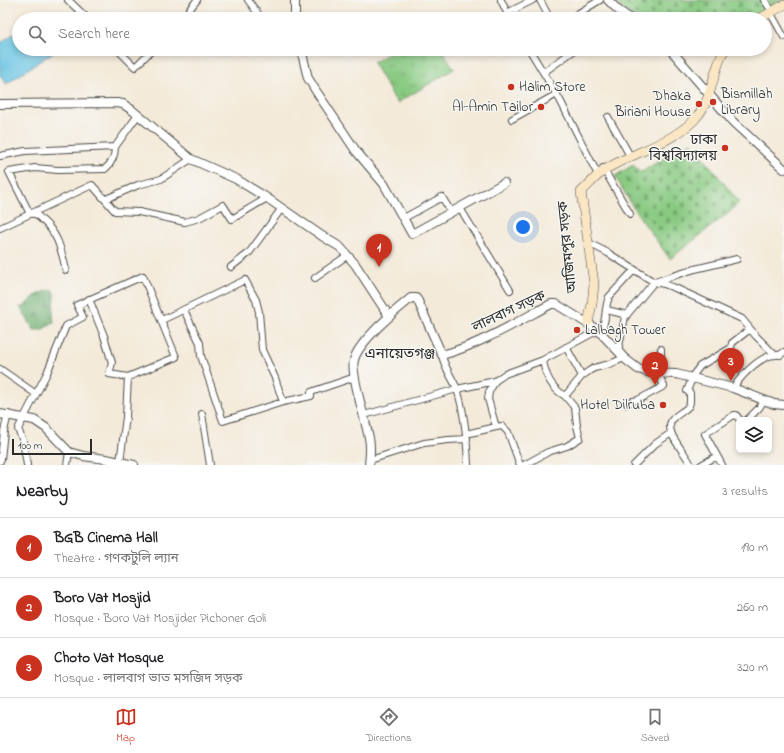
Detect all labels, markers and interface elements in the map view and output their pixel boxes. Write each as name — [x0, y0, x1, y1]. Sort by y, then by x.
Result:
search box — [12, 12, 772, 56]
icon: search — [26, 23, 48, 45]
text: Search here — [58, 23, 130, 45]
place label: Halim Store — [519, 77, 586, 98]
marker: Halim Store — [506, 82, 516, 92]
place label: Bismillah Library — [720, 84, 772, 122]
place label: Dhaka Biriani House — [614, 86, 692, 123]
place label: Al-Amin Tailor — [452, 97, 534, 118]
marker: Bismillah Library — [708, 97, 718, 107]
marker: Dhaka Biriani House — [694, 99, 704, 109]
marker: Al-Amin Tailor — [536, 102, 546, 112]
place label: ঢাকা বিশ্ববিদ্যালয় — [648, 130, 717, 167]
marker: ঢাকা বিশ্ববিদ্যালয় — [720, 143, 730, 153]
street label: আজিমপুর সড়ক — [553, 199, 583, 295]
your location — [513, 217, 533, 237]
pin: 1 — [366, 234, 392, 267]
street label: লালবাগ সড়ক — [468, 286, 550, 339]
place label: Lalbagh Tower — [585, 320, 666, 342]
marker: Lalbagh Tower — [572, 325, 582, 335]
district label: এনায়েতগঞ্জ — [365, 343, 435, 365]
pin: 3 — [718, 348, 744, 381]
pin: 2 — [642, 352, 668, 385]
place label: Hotel Dilruba — [580, 395, 655, 416]
marker: Hotel Dilruba — [658, 400, 668, 410]
map controls — [736, 417, 772, 453]
button: layers — [736, 417, 772, 453]
scale bar — [12, 437, 92, 456]
text: 100 m — [18, 438, 42, 454]
text: Nearby — [16, 479, 68, 504]
text: 3 results — [722, 482, 768, 501]
text: BGB Cinema Hall — [54, 527, 158, 549]
text: 1 — [27, 538, 31, 557]
text: 190 m — [741, 538, 768, 557]
text: Theatre · গণকটুলি ল্যান — [54, 549, 179, 568]
text: Boro Vat Mosjid — [54, 587, 151, 609]
text: 2 — [26, 598, 32, 617]
text: 260 m — [737, 598, 768, 617]
text: Mosque · Boro Vat Mosjider Pichoner Goli — [54, 609, 266, 628]
text: Choto Vat Mosque — [54, 647, 164, 669]
text: 3 — [26, 658, 32, 677]
text: 320 m — [737, 658, 768, 677]
text: Mosque · লালবাগ ভাত মসজিদ সড়ক — [54, 669, 243, 688]
tab: Map — [115, 706, 137, 746]
tab: Directions — [366, 706, 411, 746]
tab: Saved — [641, 706, 669, 746]

